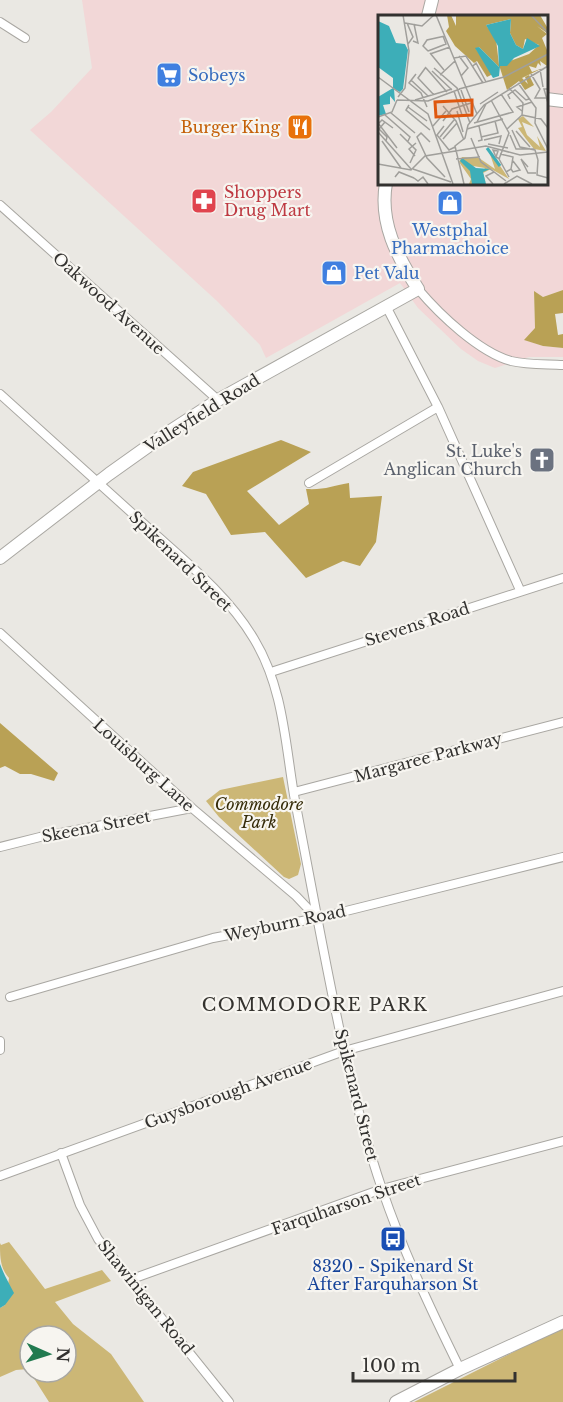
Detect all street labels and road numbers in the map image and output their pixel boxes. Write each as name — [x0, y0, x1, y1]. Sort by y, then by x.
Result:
street label: Oakwood Avenue — [49, 247, 169, 359]
street label: Valleyfield Road — [140, 369, 264, 457]
street label: Spikenard Street — [125, 507, 237, 615]
street label: Stevens Road — [362, 598, 472, 650]
street label: Louisburg Lane — [89, 714, 199, 816]
street label: Margaree Parkway — [352, 727, 505, 786]
street label: Skeena Street — [40, 806, 152, 846]
street label: Weyburn Road — [221, 900, 348, 946]
street label: Spikenard Street — [331, 1027, 383, 1163]
street label: Guysborough Avenue — [141, 1053, 315, 1133]
street label: Farquharson Street — [269, 1169, 423, 1239]
street label: Shawinigan Road — [94, 1235, 199, 1359]

